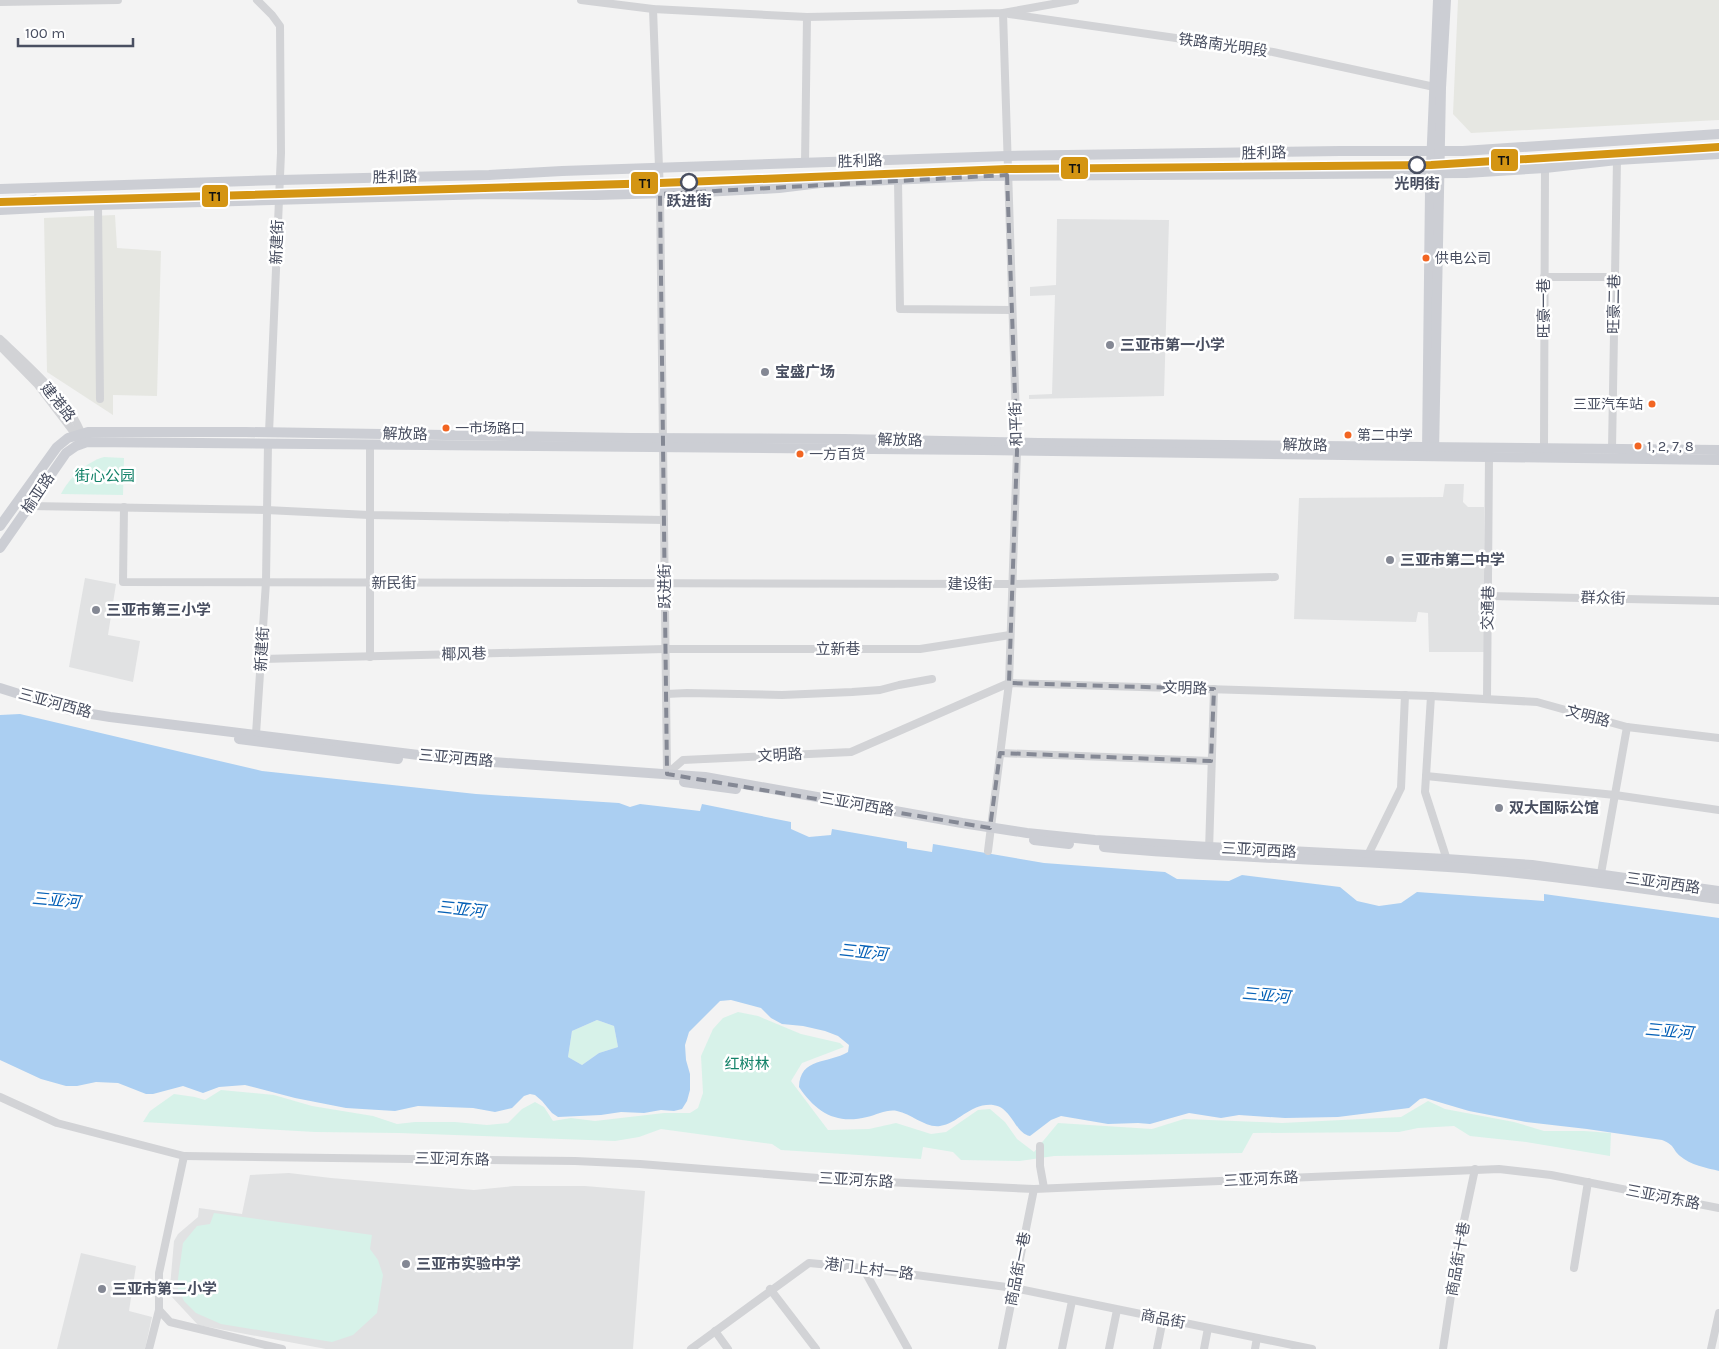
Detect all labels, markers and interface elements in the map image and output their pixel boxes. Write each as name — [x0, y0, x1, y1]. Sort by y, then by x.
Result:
scale bar — [18, 15, 132, 47]
text: 100 m — [25, 24, 65, 42]
street label: 铁路南光明段 — [1177, 30, 1269, 60]
street label: 胜利路 — [1241, 144, 1287, 162]
line badge: T1 — [1490, 148, 1519, 172]
street label: 胜利路 — [837, 151, 883, 171]
text: T1 — [1498, 152, 1510, 169]
line badge: T1 — [1060, 156, 1089, 180]
marker: 光明街 — [1408, 156, 1426, 174]
text: T1 — [1069, 160, 1081, 177]
street label: 胜利路 — [372, 168, 418, 186]
line badge: T1 — [630, 171, 659, 195]
marker: 跃进街 — [680, 173, 698, 191]
text: T1 — [639, 175, 651, 192]
place label: 光明街 — [1394, 175, 1440, 193]
line badge: T1 — [201, 184, 229, 208]
text: T1 — [209, 188, 221, 205]
place label: 跃进街 — [666, 192, 712, 210]
street label: 新建街 — [267, 219, 287, 265]
place label: 供电公司 — [1435, 250, 1491, 267]
marker: 供电公司 — [1421, 253, 1431, 263]
street label: 旺豪二巷 — [1604, 274, 1624, 334]
street label: 旺豪一巷 — [1535, 278, 1553, 338]
place label: 三亚市第一小学 — [1120, 336, 1225, 354]
marker: 三亚市第一小学 — [1104, 339, 1116, 351]
place label: 宝盛广场 — [775, 363, 835, 381]
marker: 宝盛广场 — [759, 366, 771, 378]
street label: 建港路 — [37, 379, 79, 425]
place label: 三亚汽车站 — [1573, 396, 1643, 413]
marker: 三亚汽车站 — [1647, 399, 1657, 409]
street label: 和平街 — [1006, 401, 1026, 447]
place label: 一市场路口 — [455, 420, 525, 437]
marker: 一市场路口 — [441, 423, 451, 433]
street label: 解放路 — [382, 425, 428, 443]
place label: 第二中学 — [1357, 427, 1413, 444]
marker: 第二中学 — [1343, 430, 1353, 440]
street label: 解放路 — [877, 431, 923, 449]
street label: 解放路 — [1282, 436, 1328, 454]
place label: 1, 2, 7, 8 — [1647, 438, 1694, 455]
marker: 1, 2, 7, 8 — [1633, 441, 1643, 451]
place label: 一方百货 — [809, 446, 865, 463]
marker: 一方百货 — [795, 449, 805, 459]
park label: 街心公园 — [75, 467, 135, 485]
street label: 榆亚路 — [18, 469, 58, 517]
place label: 三亚市第二中学 — [1400, 551, 1505, 569]
marker: 三亚市第二中学 — [1384, 554, 1396, 566]
street label: 跃进街 — [656, 563, 674, 609]
street label: 新民街 — [371, 574, 417, 592]
street label: 建设街 — [947, 575, 993, 593]
street label: 交通巷 — [1479, 585, 1497, 631]
street label: 群众街 — [1580, 589, 1626, 607]
place label: 三亚市第三小学 — [106, 601, 211, 619]
marker: 三亚市第三小学 — [90, 604, 102, 616]
street label: 新建街 — [252, 626, 272, 672]
street label: 立新巷 — [815, 640, 861, 658]
street label: 椰风巷 — [441, 645, 487, 663]
street label: 文明路 — [1162, 678, 1208, 698]
street label: 三亚河西路 — [16, 685, 94, 721]
street label: 文明路 — [1564, 701, 1612, 731]
street label: 文明路 — [757, 745, 803, 765]
street label: 三亚河西路 — [418, 746, 494, 770]
street label: 三亚河西路 — [818, 789, 896, 819]
place label: 双大国际公馆 — [1509, 799, 1599, 817]
marker: 双大国际公馆 — [1493, 802, 1505, 814]
street label: 三亚河西路 — [1221, 839, 1297, 861]
street label: 三亚河西路 — [1625, 869, 1701, 897]
water label: 三亚河 — [31, 888, 84, 912]
water label: 三亚河 — [436, 897, 489, 921]
water label: 三亚河 — [838, 940, 891, 964]
water label: 三亚河 — [1241, 983, 1294, 1007]
water label: 三亚河 — [1644, 1019, 1697, 1043]
park label: 红树林 — [724, 1055, 770, 1073]
street label: 三亚河东路 — [414, 1149, 490, 1169]
street label: 三亚河东路 — [1223, 1168, 1299, 1190]
street label: 三亚河东路 — [818, 1169, 894, 1191]
street label: 三亚河东路 — [1624, 1181, 1702, 1213]
street label: 商品街十巷 — [1443, 1220, 1473, 1298]
street label: 商品街一巷 — [1002, 1230, 1034, 1308]
place label: 三亚市实验中学 — [416, 1255, 521, 1273]
street label: 港门上村一路 — [823, 1255, 915, 1283]
marker: 三亚市实验中学 — [400, 1258, 412, 1270]
place label: 三亚市第二小学 — [112, 1280, 217, 1298]
marker: 三亚市第二小学 — [96, 1283, 108, 1295]
street label: 商品街 — [1139, 1306, 1187, 1332]

